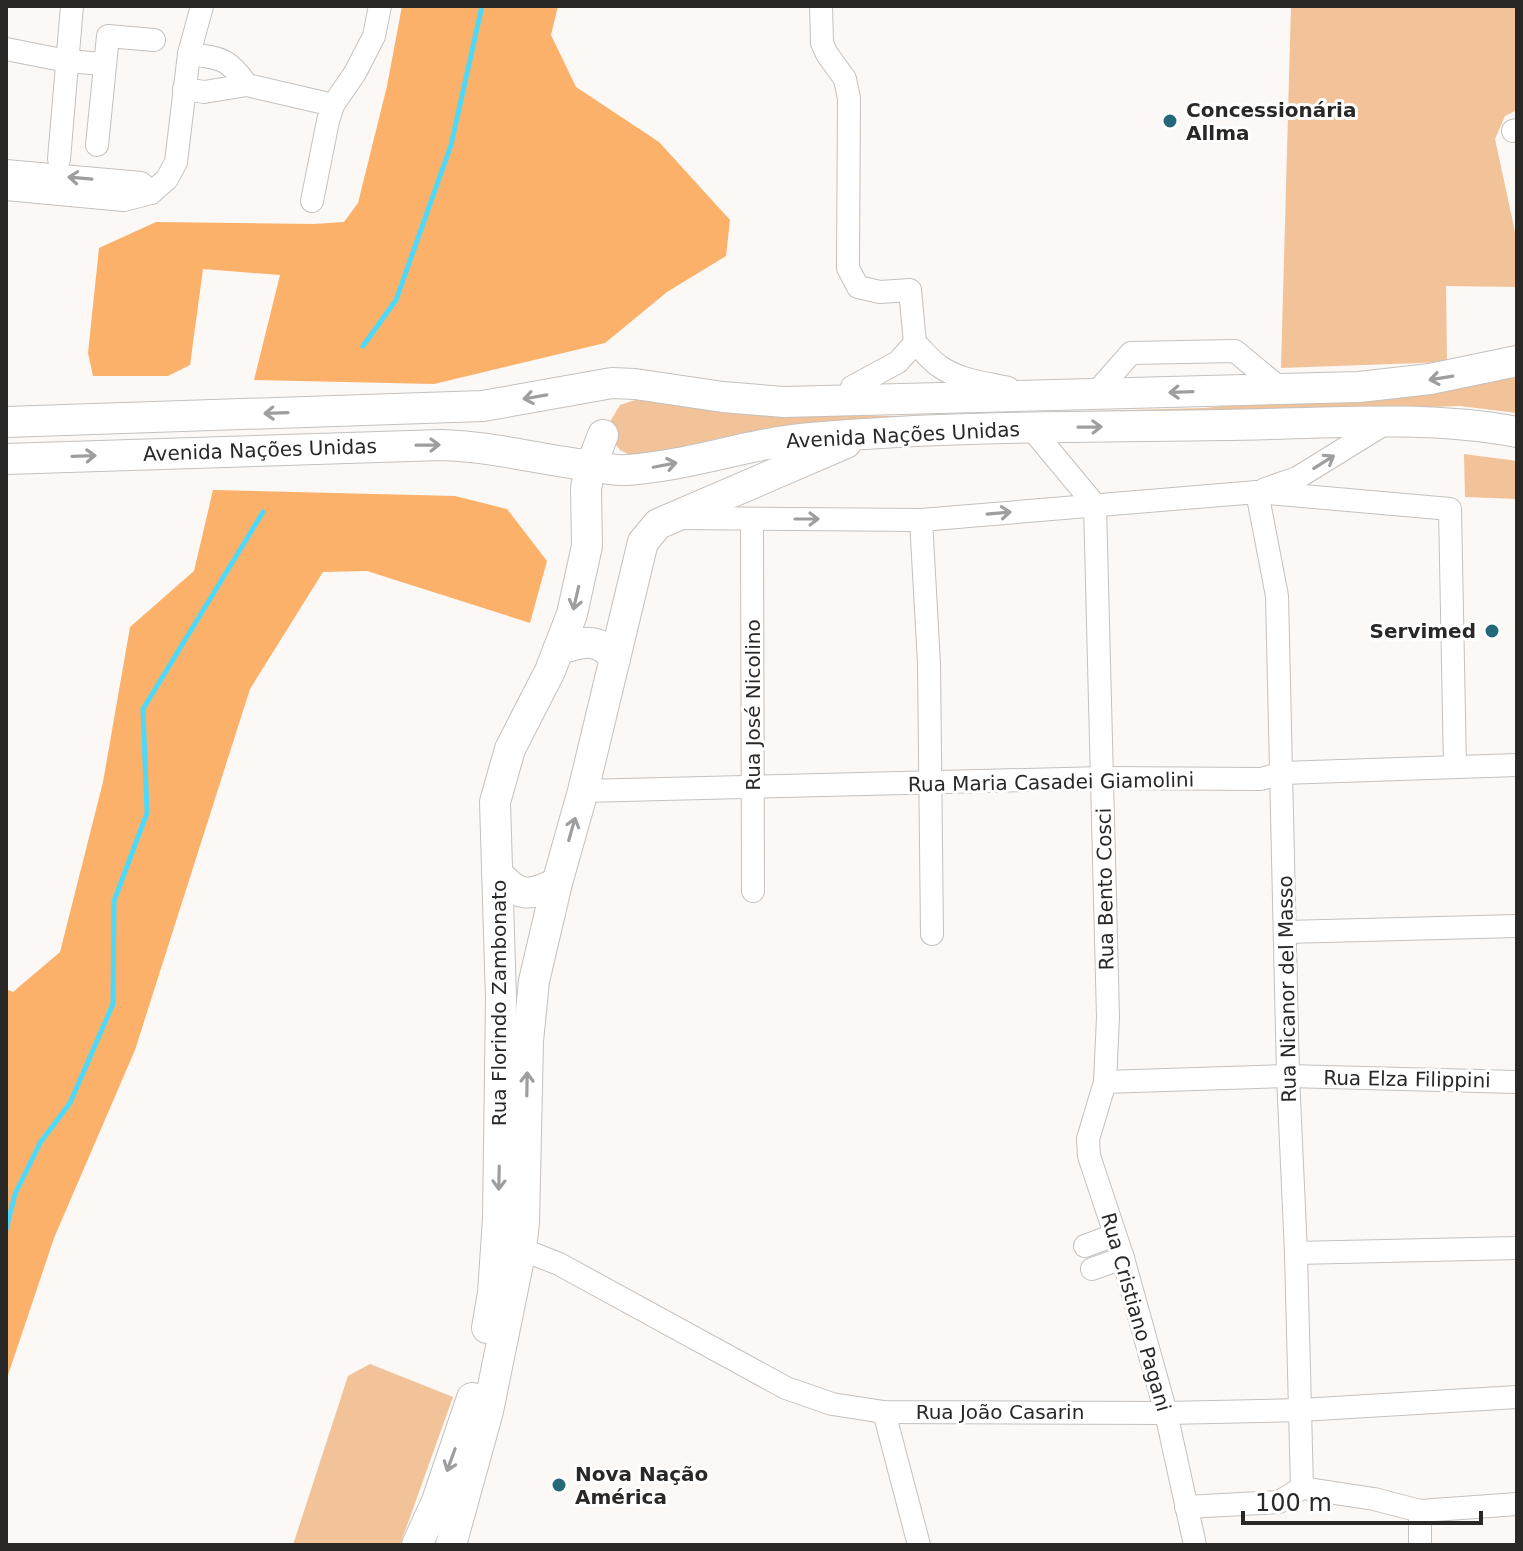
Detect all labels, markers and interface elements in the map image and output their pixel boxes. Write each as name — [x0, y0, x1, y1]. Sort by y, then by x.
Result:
place label: Concessionária Allma — [1186, 98, 1356, 145]
marker: Concessionária Allma — [1161, 112, 1179, 130]
one-way arrow — [68, 170, 94, 185]
one-way arrow — [1429, 371, 1454, 386]
one-way arrow — [1168, 384, 1195, 400]
one-way arrow — [523, 390, 548, 405]
one-way arrow — [263, 405, 290, 420]
street label: Avenida Nações Unidas — [786, 417, 1020, 453]
one-way arrow — [1076, 419, 1103, 435]
street label: Avenida Nações Unidas — [143, 434, 377, 466]
one-way arrow — [414, 438, 441, 453]
one-way arrow — [70, 448, 97, 463]
one-way arrow — [1312, 453, 1334, 470]
one-way arrow — [652, 456, 677, 471]
one-way arrow — [985, 506, 1012, 521]
one-way arrow — [793, 511, 820, 527]
one-way arrow — [568, 585, 583, 611]
street label: Rua José Nicolino — [741, 619, 765, 791]
place label: Servimed — [1370, 619, 1476, 643]
marker: Servimed — [1483, 622, 1501, 640]
street label: Rua Maria Casadei Giamolini — [908, 768, 1194, 796]
street label: Rua Bento Cosci — [1092, 807, 1118, 971]
one-way arrow — [565, 816, 580, 842]
street label: Rua Nicanor del Masso — [1273, 875, 1301, 1103]
street label: Rua Florindo Zambonato — [487, 880, 511, 1126]
street label: Rua Elza Filippini — [1323, 1066, 1491, 1092]
one-way arrow — [519, 1071, 535, 1098]
one-way arrow — [491, 1164, 506, 1191]
street label: Rua Cristiano Pagani — [1096, 1210, 1176, 1414]
street label: Rua João Casarin — [916, 1400, 1084, 1424]
one-way arrow — [443, 1447, 457, 1472]
place label: Nova Nação América — [575, 1462, 708, 1509]
scale bar — [1243, 1475, 1481, 1525]
marker: Nova Nação América — [550, 1476, 568, 1494]
text: 100 m — [1255, 1489, 1332, 1517]

